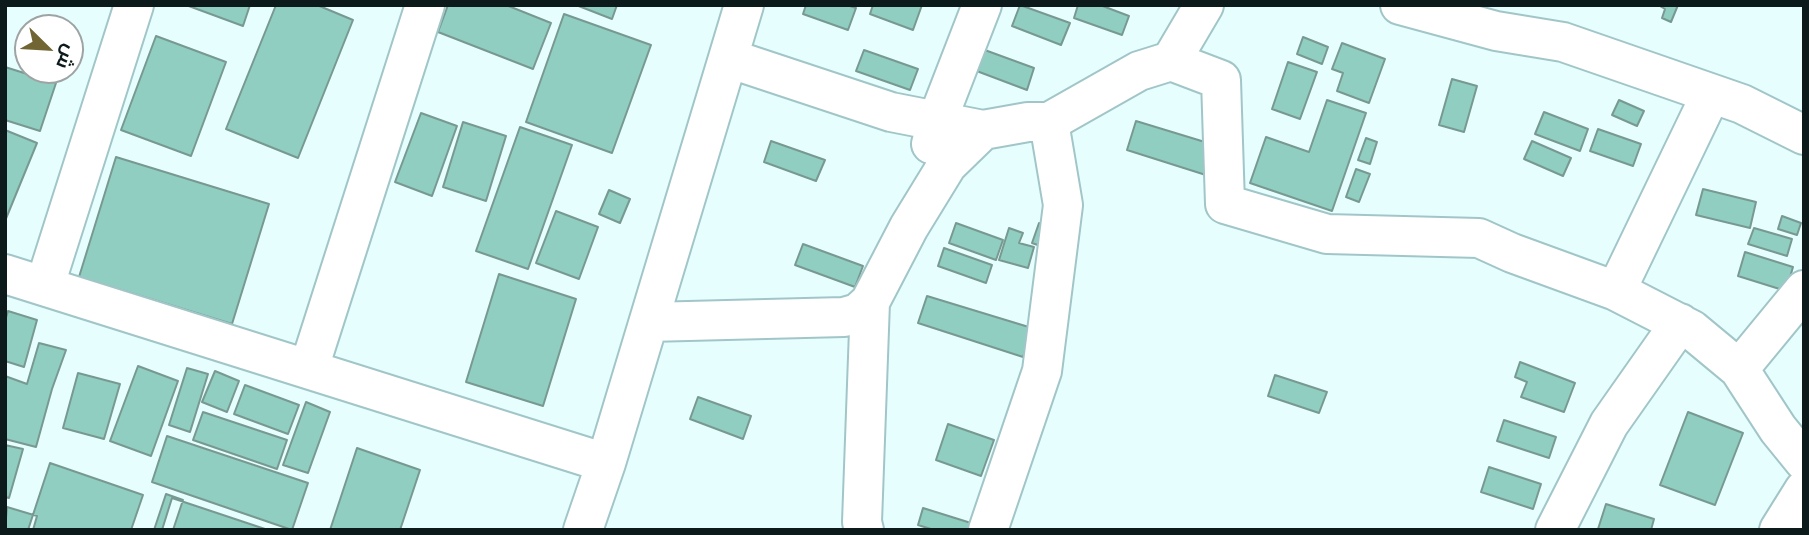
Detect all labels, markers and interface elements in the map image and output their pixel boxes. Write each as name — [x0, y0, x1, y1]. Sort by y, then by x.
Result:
north arrow — [14, 14, 84, 84]
text: ش — [50, 40, 84, 74]

